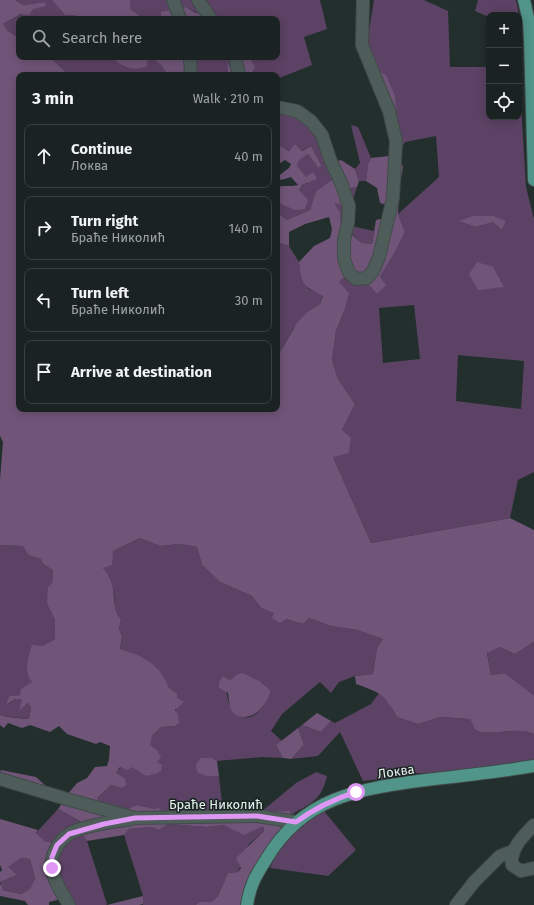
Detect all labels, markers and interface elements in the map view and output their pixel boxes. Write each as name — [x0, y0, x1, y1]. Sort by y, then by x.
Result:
map controls — [486, 12, 522, 120]
button: + — [486, 12, 522, 48]
search box — [16, 16, 280, 60]
icon: search — [30, 27, 52, 49]
text: Search here — [62, 29, 142, 47]
button: − — [486, 48, 522, 84]
button: locate — [486, 84, 522, 120]
text: 3 min — [32, 88, 74, 109]
text: Walk · 210 m — [193, 91, 264, 106]
text: Continue — [71, 140, 132, 158]
icon: ahead — [33, 145, 55, 167]
text: 40 m — [234, 149, 263, 164]
text: Локва — [71, 158, 108, 173]
text: Turn right — [71, 212, 138, 230]
icon: right — [33, 217, 55, 239]
text: 140 m — [229, 221, 263, 236]
text: Браће Николић — [71, 230, 165, 245]
text: Turn left — [71, 284, 129, 302]
icon: left — [33, 289, 55, 311]
text: 30 m — [235, 293, 263, 308]
text: Браће Николић — [71, 302, 165, 317]
icon: arrive — [33, 361, 55, 383]
text: Arrive at destination — [71, 363, 212, 381]
street label: Локва — [377, 761, 416, 782]
route start — [347, 783, 365, 801]
street label: Браће Николић — [169, 797, 263, 812]
route end — [43, 859, 61, 877]

